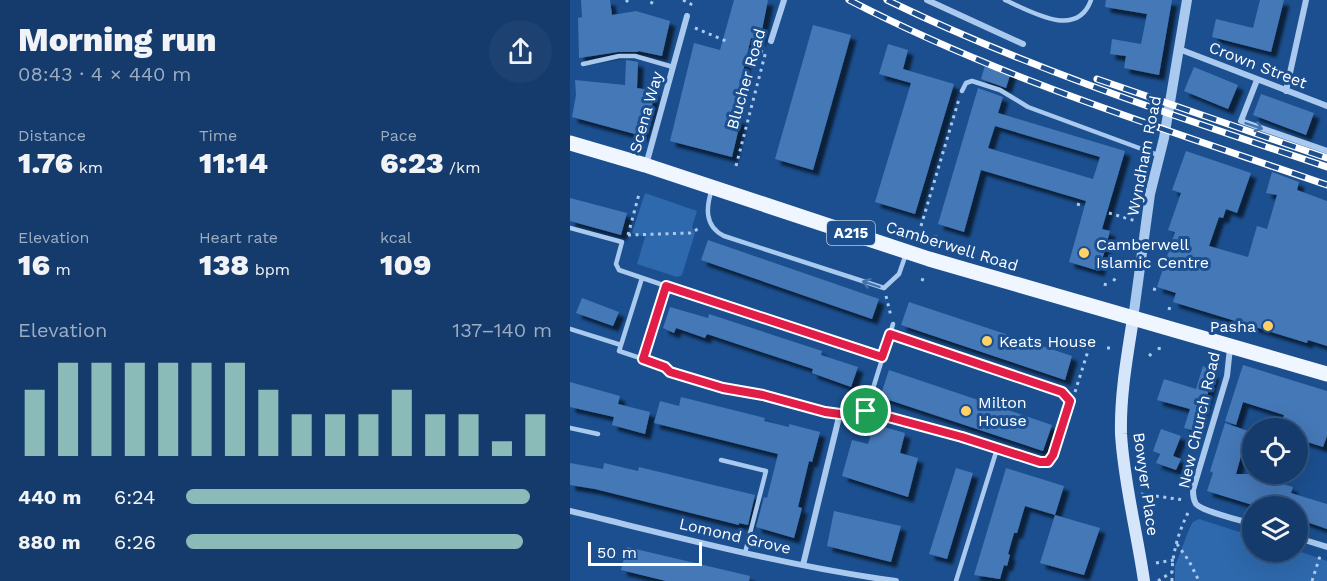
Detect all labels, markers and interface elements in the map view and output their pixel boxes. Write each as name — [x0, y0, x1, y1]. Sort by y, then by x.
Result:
text: Morning run — [18, 20, 217, 59]
button: share — [489, 20, 552, 83]
street label: Blucher Road — [723, 26, 769, 132]
street label: Crown Street — [1206, 38, 1310, 93]
text: 08:43 · 4 × 440 m — [18, 62, 191, 86]
street label: Scena Way — [625, 68, 667, 155]
street label: Wyndham Road — [1123, 94, 1165, 218]
one-way arrow — [1244, 121, 1263, 132]
text: Distance — [18, 126, 86, 145]
text: Time — [199, 126, 237, 145]
text: Pace — [380, 126, 417, 145]
text: 1.76 — [18, 145, 73, 180]
text: 11:14 — [199, 145, 268, 180]
text: 6:23 — [380, 145, 444, 180]
text: km — [73, 158, 103, 177]
text: /km — [444, 158, 480, 177]
street label: Camberwell Road — [884, 217, 1020, 275]
road number: A215 — [827, 221, 875, 245]
text: Elevation — [18, 228, 89, 247]
text: Heart rate — [199, 228, 278, 247]
text: kcal — [380, 228, 412, 247]
place label: Camberwell Islamic Centre — [1096, 235, 1209, 272]
marker: Camberwell Islamic Centre — [1077, 246, 1091, 260]
text: 16 — [18, 247, 50, 282]
text: 138 — [199, 247, 249, 282]
text: 109 — [380, 247, 431, 282]
text: m — [50, 260, 71, 279]
text: bpm — [249, 260, 290, 279]
one-way arrow — [862, 278, 881, 289]
place label: Pasha — [1210, 317, 1256, 336]
text: Elevation — [18, 318, 107, 342]
text: 137–140 m — [452, 318, 552, 342]
marker: Pasha — [1261, 319, 1275, 333]
place label: Keats House — [999, 332, 1096, 351]
marker: Keats House — [980, 334, 994, 348]
street label: New Church Road — [1174, 350, 1224, 490]
pin — [840, 385, 891, 436]
place label: Milton House — [978, 393, 1027, 430]
icon: arrive — [849, 394, 882, 427]
marker: Milton House — [959, 404, 973, 418]
map controls — [1242, 418, 1308, 562]
button: locate — [1242, 418, 1308, 484]
street label: Bowyer Place — [1129, 431, 1163, 537]
text: 440 m — [18, 485, 81, 509]
text: 6:24 — [114, 485, 155, 509]
button: layers — [1242, 496, 1308, 562]
street label: Lomond Grove — [677, 514, 793, 558]
text: 880 m — [18, 530, 81, 554]
text: 6:26 — [114, 530, 156, 554]
scale bar — [588, 539, 702, 566]
text: 50 m — [597, 543, 637, 562]

